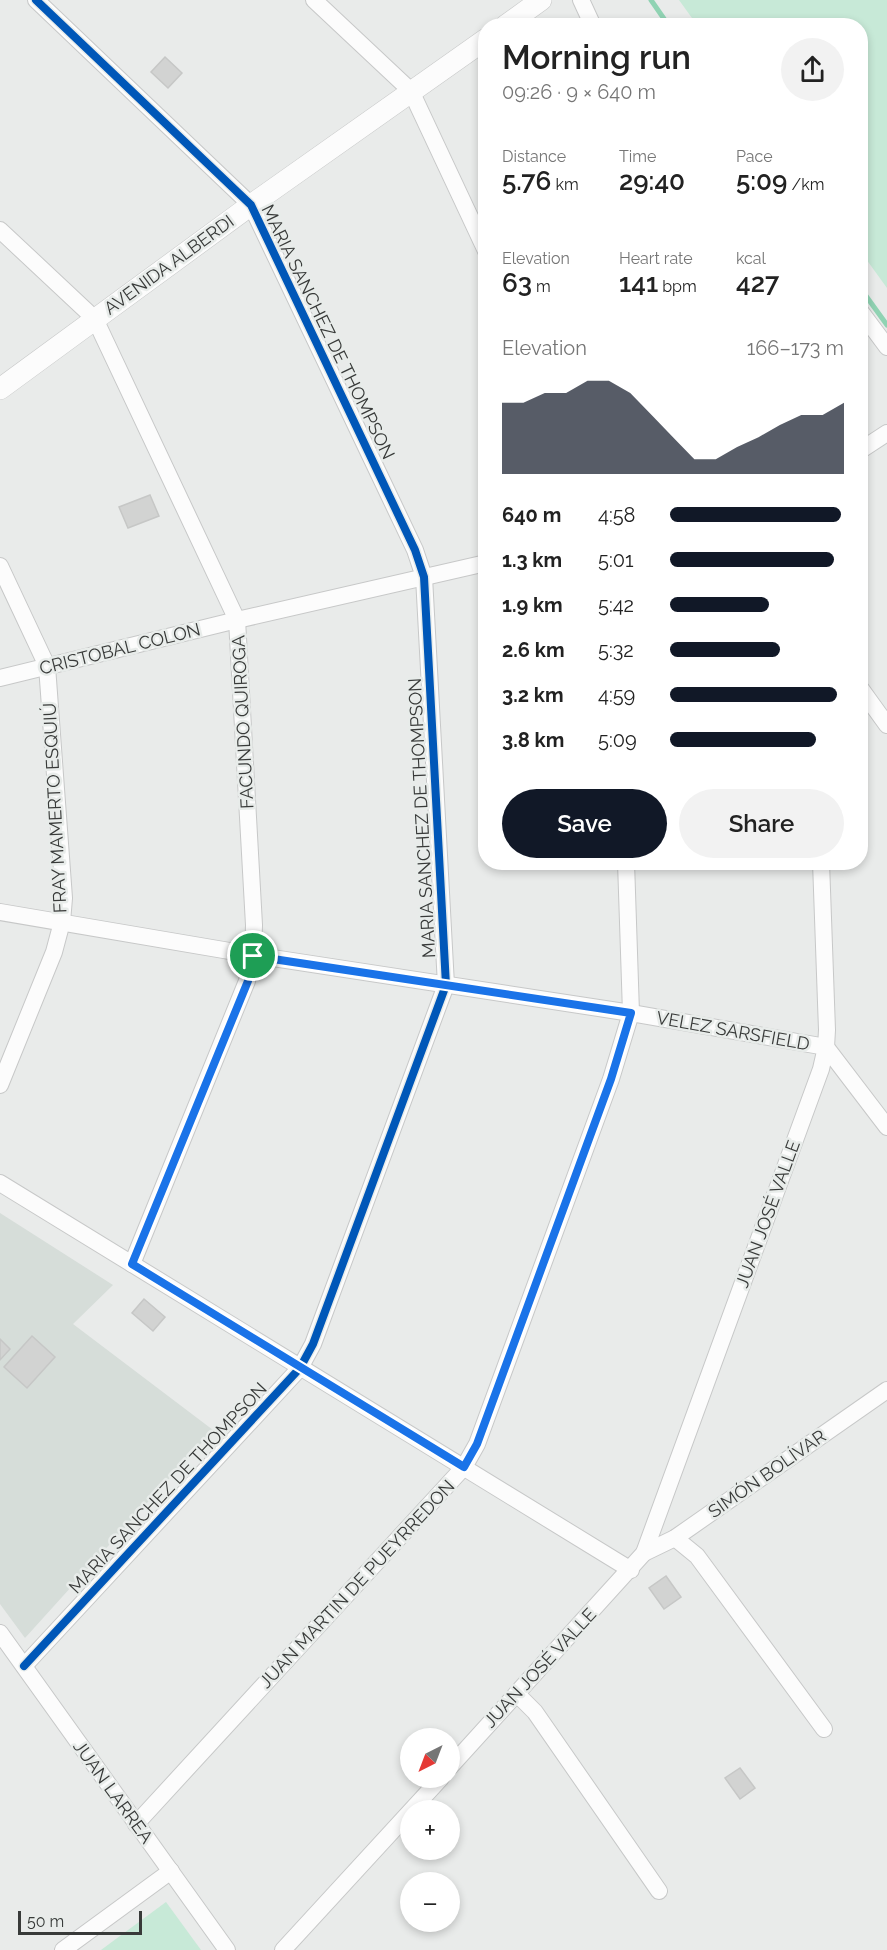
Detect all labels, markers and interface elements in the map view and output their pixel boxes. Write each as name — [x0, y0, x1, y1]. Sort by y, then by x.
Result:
text: Morning run — [502, 38, 691, 77]
button: share — [781, 38, 844, 101]
text: 09:26 · 9 × 640 m — [502, 80, 656, 104]
text: Distance — [502, 147, 566, 166]
text: Time — [619, 147, 656, 166]
text: Pace — [736, 147, 773, 166]
text: 5.76 — [502, 166, 551, 196]
text: 29:40 — [619, 166, 685, 196]
text: 5:09 — [736, 166, 787, 196]
text: km — [551, 175, 579, 194]
text: /km — [787, 175, 824, 194]
street label: MARIA SANCHEZ DE THOMPSON — [258, 201, 399, 462]
street label: AVENIDA ALBERDI — [100, 210, 238, 319]
text: Elevation — [502, 249, 570, 268]
text: Heart rate — [619, 249, 693, 268]
text: kcal — [736, 249, 766, 268]
text: 63 — [502, 268, 532, 298]
text: 141 — [619, 268, 658, 298]
text: 427 — [736, 268, 779, 298]
text: m — [532, 277, 551, 296]
text: bpm — [658, 277, 697, 296]
text: Elevation — [502, 336, 587, 360]
text: 166–173 m — [747, 336, 844, 360]
text: 640 m — [502, 503, 561, 527]
text: 4:58 — [598, 503, 635, 527]
text: 1.3 km — [502, 548, 562, 572]
text: 5:01 — [598, 548, 633, 572]
text: 1.9 km — [502, 593, 563, 617]
text: 5:42 — [598, 593, 634, 617]
street label: CRISTOBAL COLON — [37, 618, 203, 679]
street label: FACUNDO QUIROGA — [227, 635, 258, 809]
text: 2.6 km — [502, 638, 565, 662]
text: 5:32 — [598, 638, 634, 662]
street label: MARIA SANCHEZ DE THOMPSON — [404, 677, 439, 959]
text: 3.2 km — [502, 683, 564, 707]
text: 4:59 — [598, 683, 635, 707]
street label: FRAY MAMERTO ESQUIÚ — [38, 702, 70, 914]
text: 3.8 km — [502, 728, 564, 752]
text: 5:09 — [598, 728, 637, 752]
button: Save — [502, 789, 667, 858]
button: Share — [679, 789, 844, 858]
pin — [227, 930, 278, 981]
icon: arrive — [236, 939, 269, 972]
street label: VELEZ SARSFIELD — [655, 1007, 812, 1054]
street label: JUAN JOSÉ VALLE — [730, 1137, 804, 1290]
street label: MARIA SANCHEZ DE THOMPSON — [64, 1378, 271, 1597]
street label: SIMÓN BOLÍVAR — [703, 1424, 830, 1522]
street label: JUAN MARTIN DE PUEYRREDON — [255, 1475, 459, 1692]
street label: JUAN JOSÉ VALLE — [478, 1603, 600, 1732]
north arrow — [400, 1728, 460, 1788]
map controls — [400, 1728, 460, 1932]
street label: JUAN LARREA — [69, 1736, 158, 1847]
button: + — [400, 1800, 460, 1860]
button: − — [400, 1872, 460, 1932]
scale bar — [18, 1908, 142, 1936]
text: 50 m — [27, 1912, 64, 1931]

